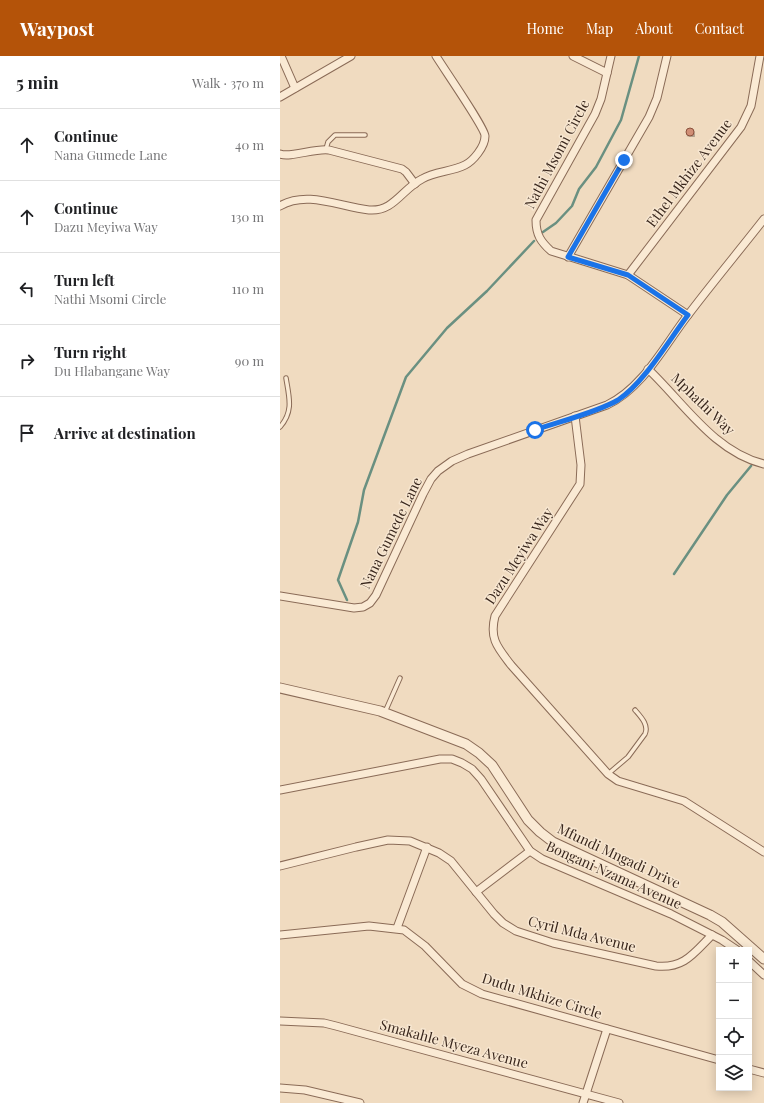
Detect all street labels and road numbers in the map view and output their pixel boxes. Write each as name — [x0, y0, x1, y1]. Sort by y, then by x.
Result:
street label: Nathi Msomi Circle — [520, 96, 593, 212]
street label: Ethel Mkhize Avenue — [642, 115, 736, 231]
street label: Mphathi Way — [667, 368, 739, 439]
street label: Nana Gumede Lane — [355, 474, 426, 592]
street label: Dazu Meyiwa Way — [480, 504, 557, 608]
street label: Mfundi Mngadi Drive — [555, 819, 684, 892]
street label: Bongani Nzama Avenue — [543, 836, 685, 913]
street label: Cyril Mda Avenue — [526, 911, 638, 956]
street label: Dudu Mkhize Circle — [480, 968, 604, 1023]
street label: Smakahle Myeza Avenue — [378, 1015, 530, 1072]

